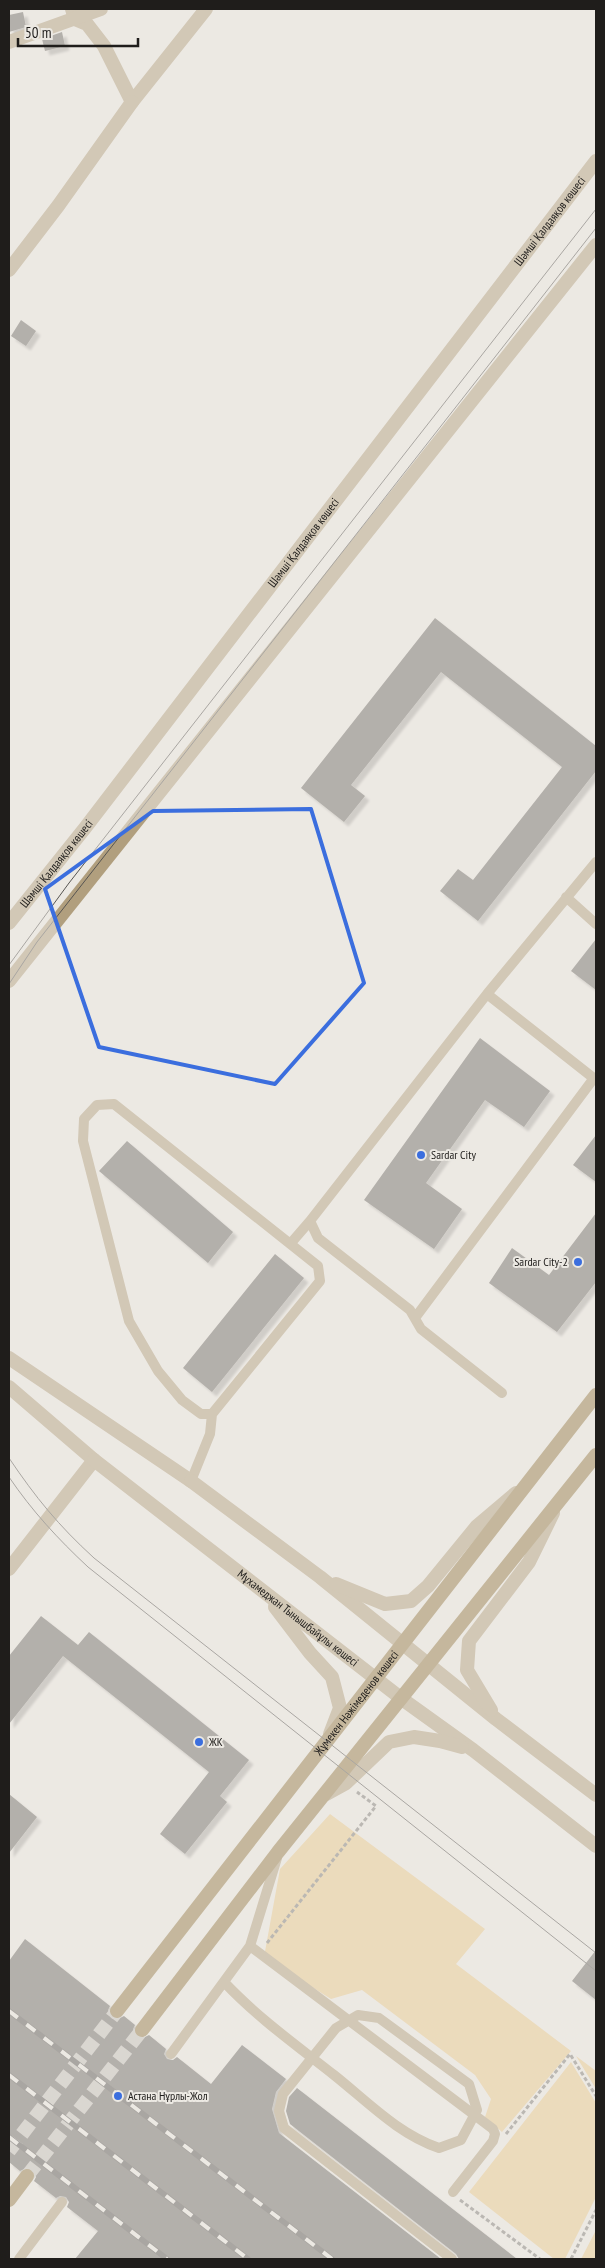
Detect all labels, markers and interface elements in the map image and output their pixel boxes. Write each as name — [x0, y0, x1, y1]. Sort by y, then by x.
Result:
scale bar — [18, 15, 138, 47]
text: 50 m — [25, 23, 51, 42]
street label: Шәмші Қалдаяқов көшесі — [511, 173, 588, 269]
street label: Шәмші Қалдаяқов көшесі — [264, 495, 342, 590]
street label: Шәмші Қалдаяқов көшесі — [16, 816, 96, 910]
place label: Sardar City — [431, 1147, 476, 1162]
marker: Sardar City — [415, 1149, 427, 1161]
place label: Sardar City-2 — [514, 1254, 568, 1269]
marker: Sardar City-2 — [572, 1256, 584, 1268]
street label: Мұхамеджан Тынышбайұлы көшесі — [235, 1566, 362, 1669]
street label: Жұмекен Нәжімеденов көшесі — [310, 1647, 402, 1759]
place label: ЖК — [208, 1734, 223, 1749]
marker: ЖК — [193, 1736, 205, 1748]
place label: Астана Нұрлы-Жол — [128, 2088, 208, 2103]
marker: Астана Нұрлы-Жол — [112, 2090, 124, 2102]

